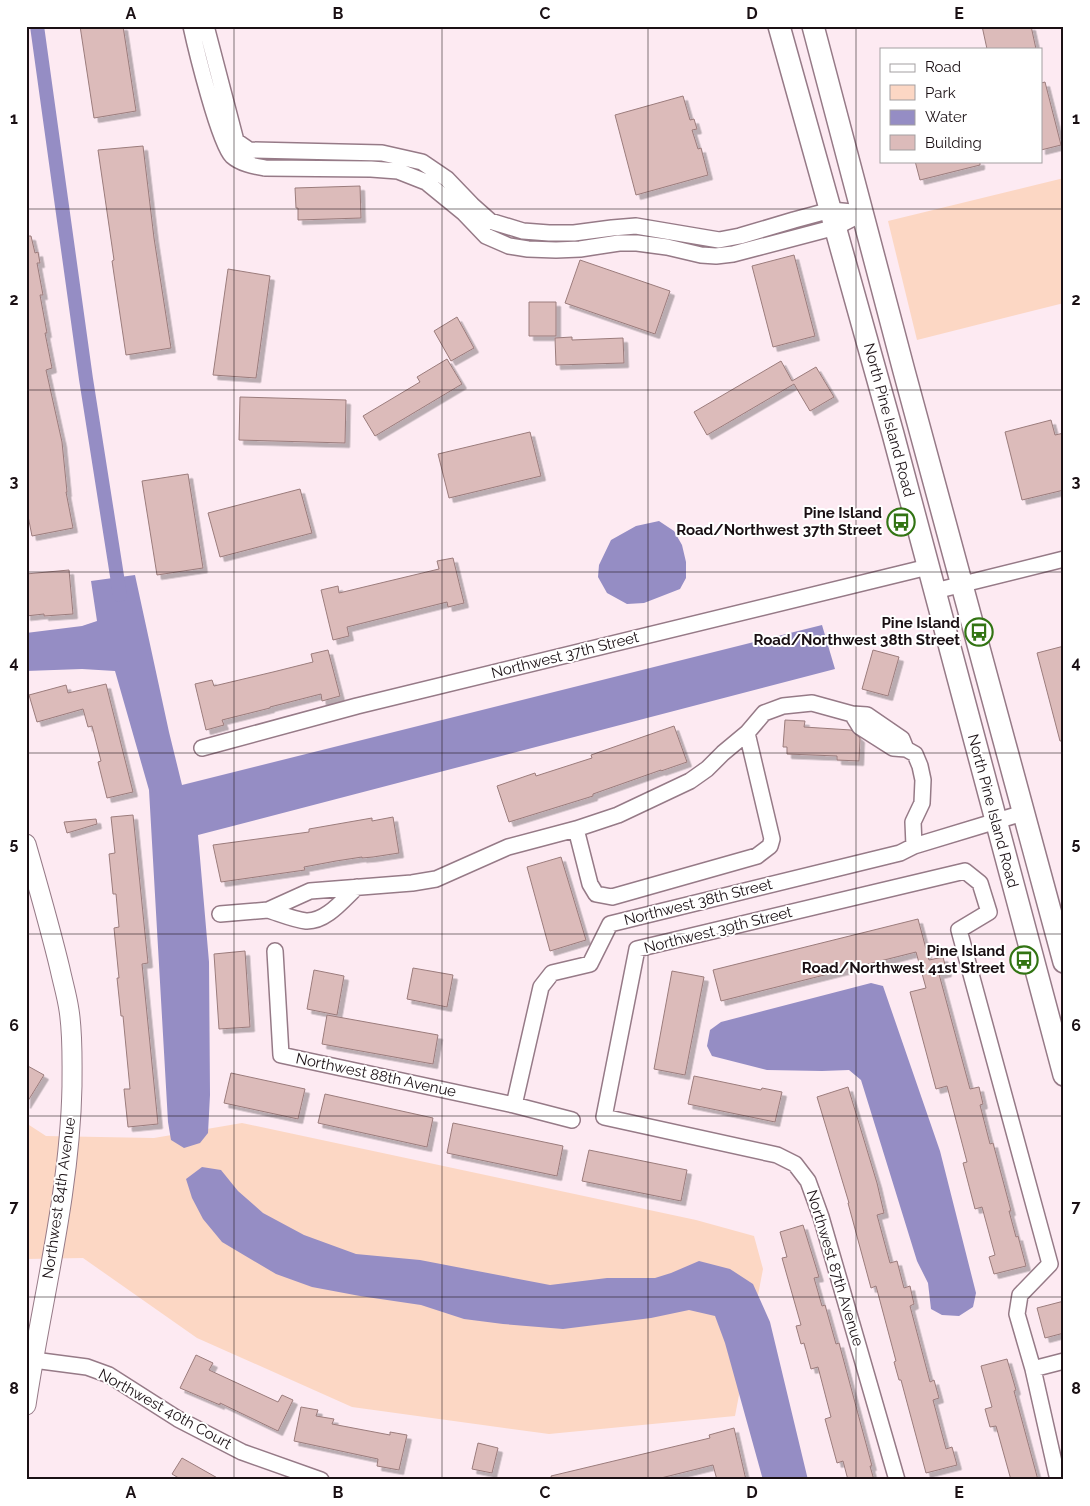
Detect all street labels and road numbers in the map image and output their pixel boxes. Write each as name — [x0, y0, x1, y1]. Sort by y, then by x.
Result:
street label: North Pine Island Road — [860, 341, 918, 499]
street label: Northwest 37th Street — [489, 628, 641, 682]
street label: North Pine Island Road — [964, 732, 1022, 890]
street label: Northwest 38th Street — [622, 875, 774, 929]
street label: Northwest 39th Street — [642, 903, 794, 957]
street label: Northwest 88th Avenue — [294, 1049, 458, 1101]
street label: Northwest 84th Avenue — [39, 1116, 79, 1280]
street label: Northwest 87th Avenue — [803, 1188, 867, 1349]
street label: Northwest 40th Court — [95, 1365, 235, 1453]

